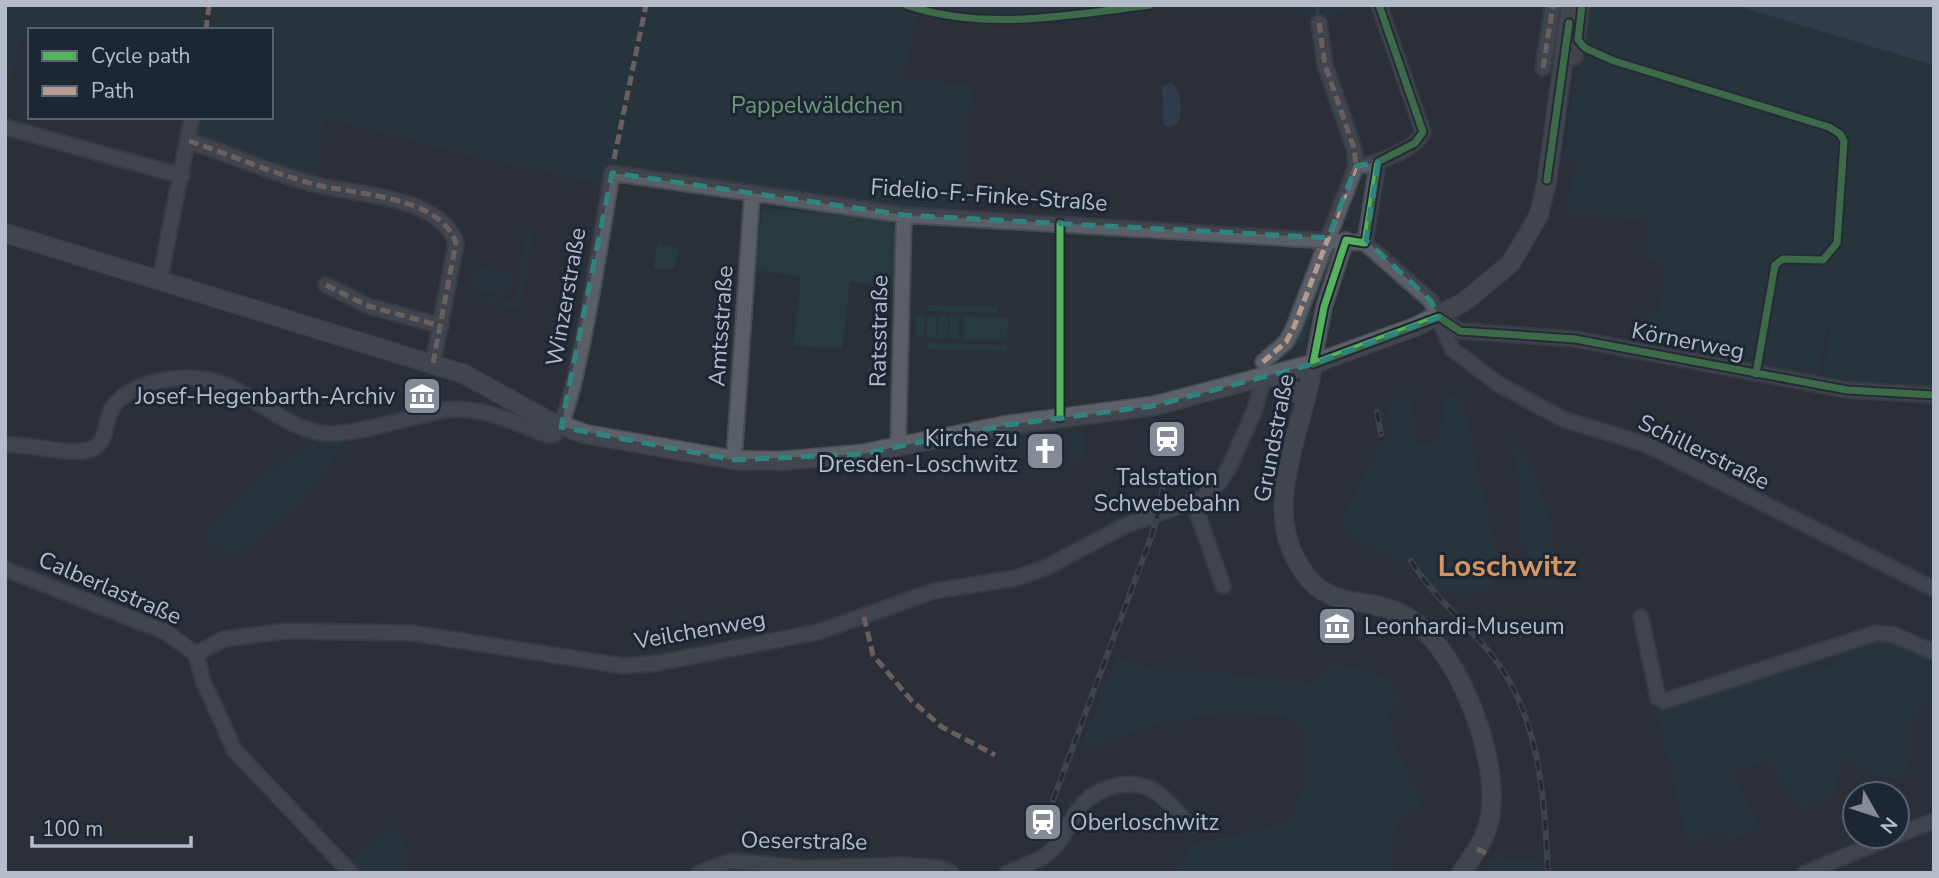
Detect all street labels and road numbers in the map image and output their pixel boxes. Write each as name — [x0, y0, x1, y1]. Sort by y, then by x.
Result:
street label: Fidelio-F.-Finke-Straße — [869, 171, 1109, 219]
street label: Winzerstraße — [539, 225, 593, 369]
street label: Amtsstraße — [701, 264, 741, 388]
street label: Ratsstraße — [863, 275, 895, 387]
street label: Körnerweg — [1629, 315, 1747, 367]
street label: Grundstraße — [1246, 371, 1302, 505]
street label: Schillerstraße — [1633, 407, 1775, 497]
street label: Calberlastraße — [34, 544, 186, 632]
street label: Veilchenweg — [631, 603, 768, 657]
street label: Oeserstraße — [740, 824, 868, 858]

